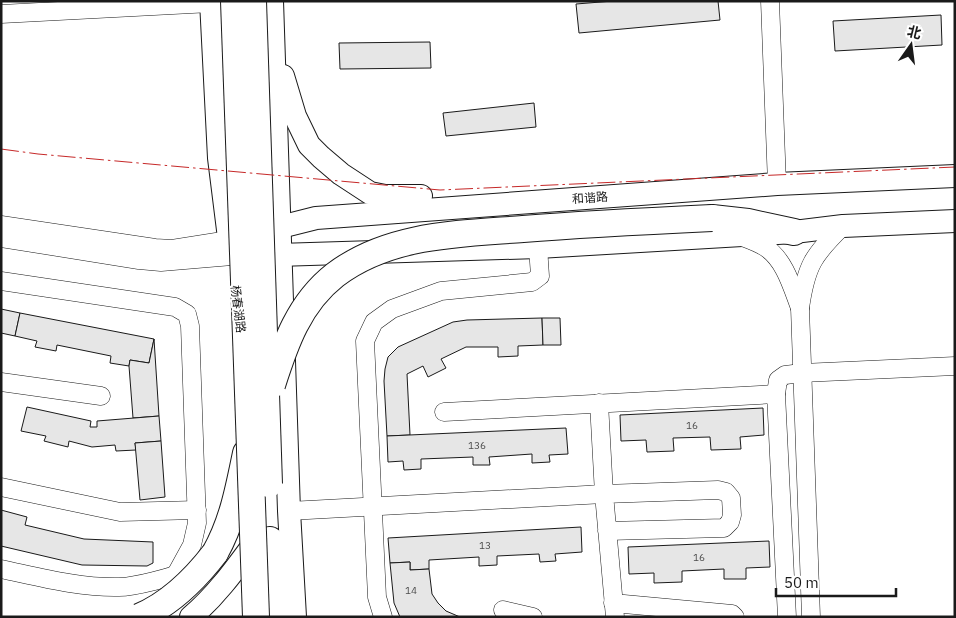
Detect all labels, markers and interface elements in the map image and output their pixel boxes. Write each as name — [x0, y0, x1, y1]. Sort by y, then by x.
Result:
north arrow — [886, 20, 936, 70]
text: 北 — [905, 22, 923, 43]
street label: 和谐路 — [571, 189, 608, 206]
street label: 杨春湖路 — [228, 284, 249, 334]
house number: 16 — [686, 419, 698, 432]
house number: 136 — [468, 439, 486, 452]
house number: 13 — [479, 539, 491, 552]
house number: 16 — [693, 551, 705, 564]
scale bar — [776, 566, 896, 598]
text: 50 m — [784, 573, 819, 592]
house number: 14 — [405, 584, 417, 597]

